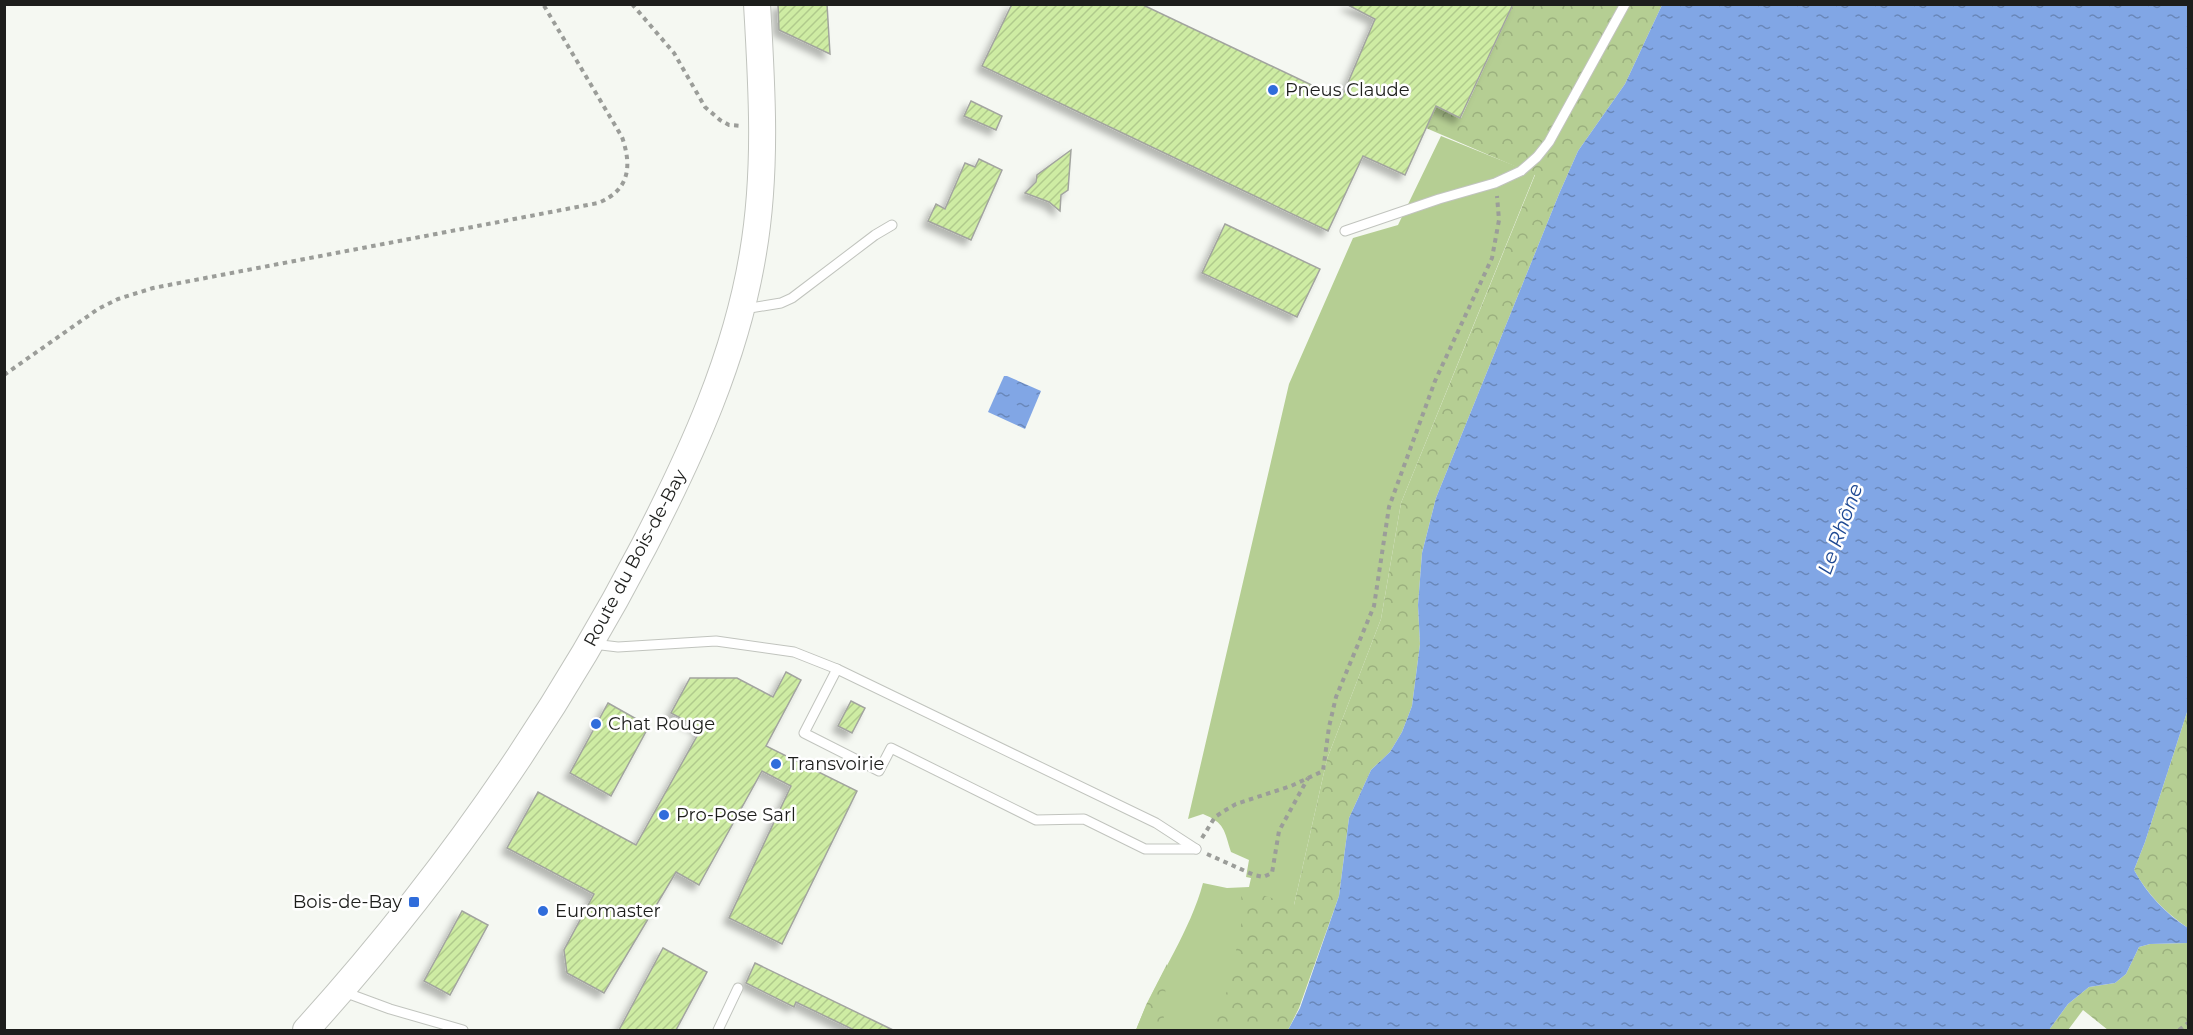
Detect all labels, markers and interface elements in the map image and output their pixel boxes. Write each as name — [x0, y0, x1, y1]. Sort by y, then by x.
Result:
place label: Pneus Claude — [1285, 79, 1410, 101]
marker: Pneus Claude — [1266, 83, 1280, 97]
street label: Route du Bois-de-Bay — [579, 466, 691, 650]
water label: Le Rhône — [1812, 480, 1868, 578]
place label: Chat Rouge — [608, 713, 715, 735]
marker: Chat Rouge — [589, 717, 603, 731]
place label: Transvoirie — [788, 753, 884, 775]
marker: Transvoirie — [769, 757, 783, 771]
place label: Pro-Pose Sarl — [676, 804, 796, 826]
marker: Pro-Pose Sarl — [657, 808, 671, 822]
place label: Bois-de-Bay — [293, 891, 402, 913]
marker: Bois-de-Bay — [407, 895, 421, 909]
place label: Euromaster — [555, 900, 661, 922]
marker: Euromaster — [536, 904, 550, 918]

